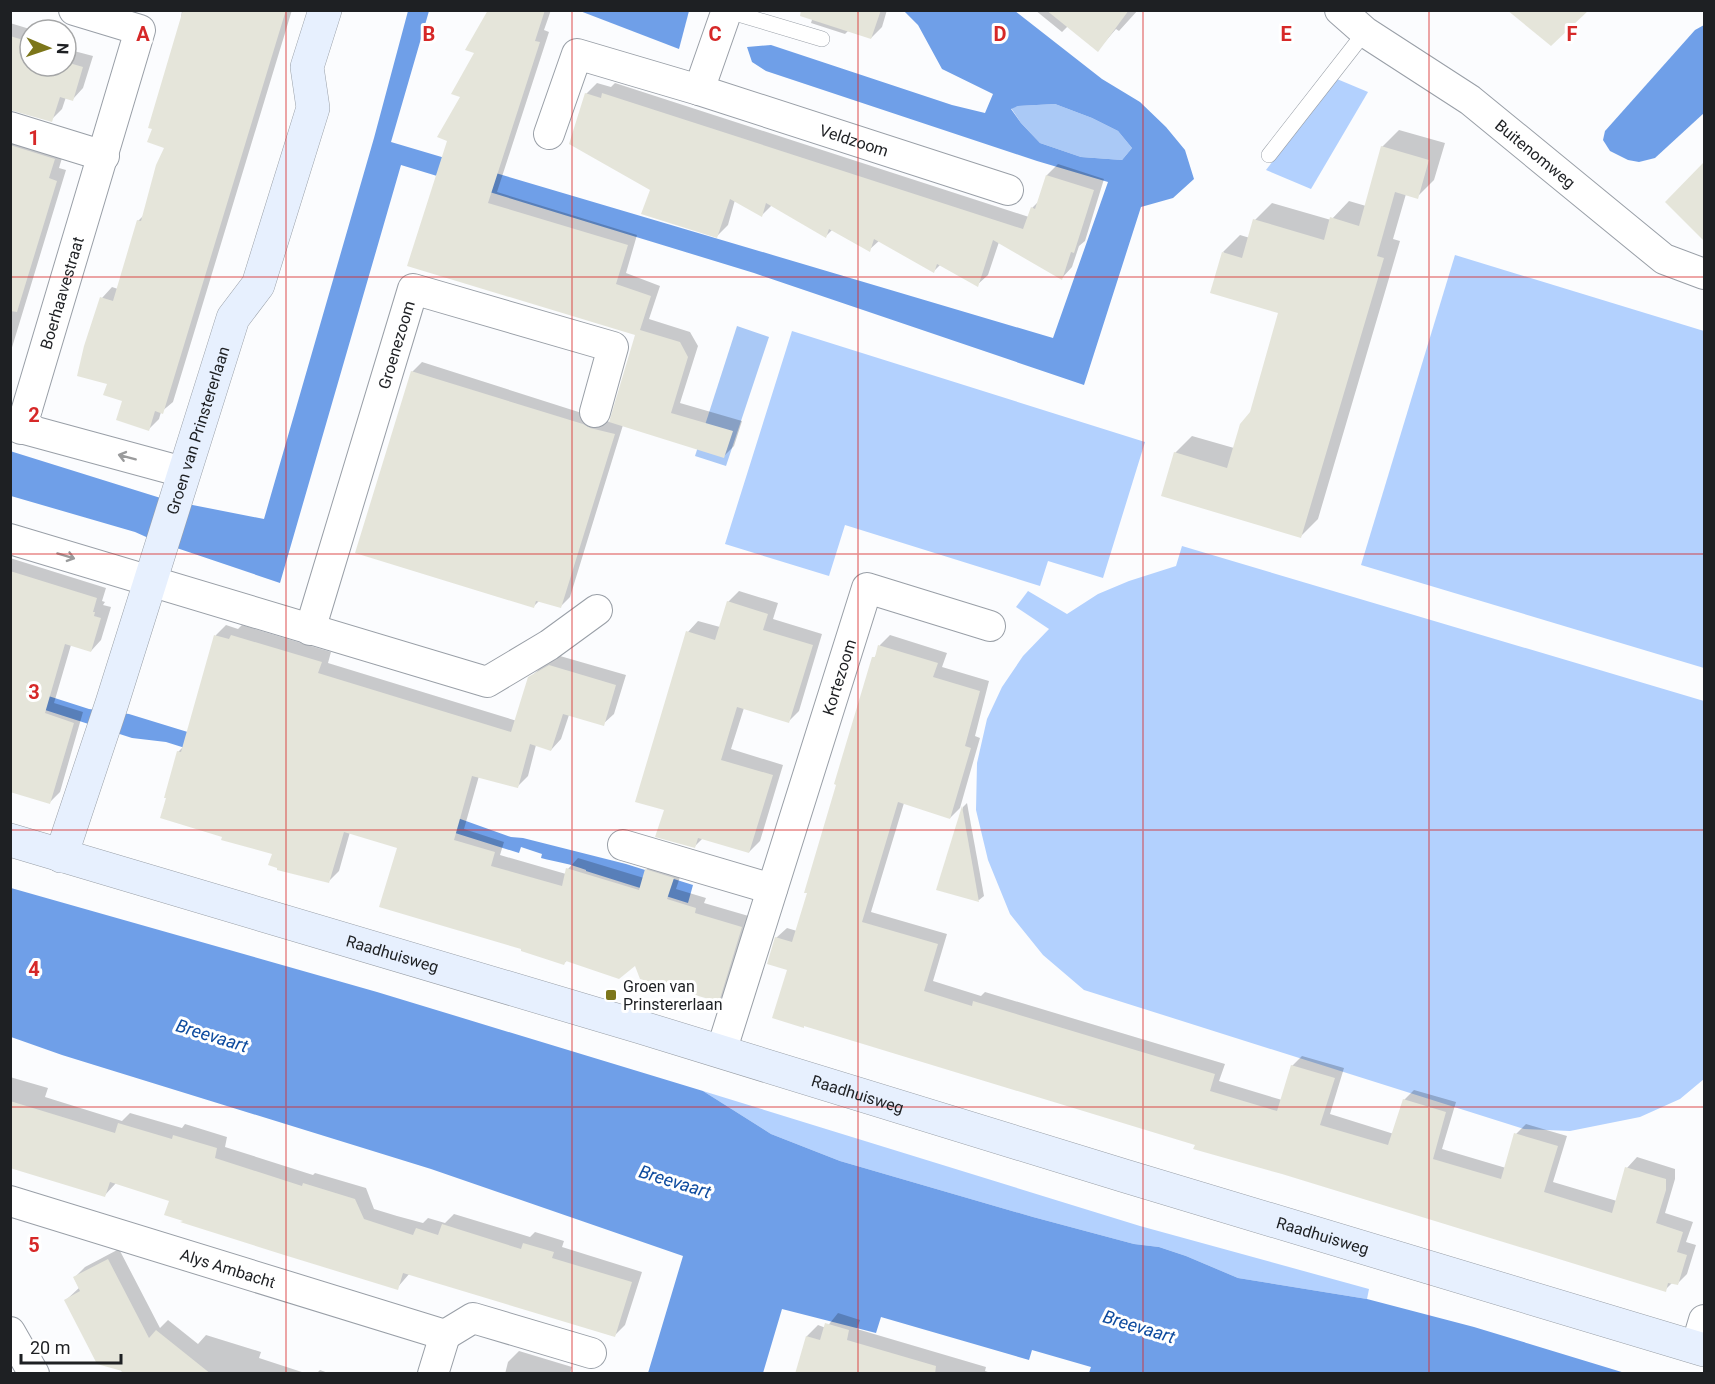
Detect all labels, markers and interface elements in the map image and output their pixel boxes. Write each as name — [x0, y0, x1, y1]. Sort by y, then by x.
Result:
north arrow — [18, 18, 78, 78]
text: A — [136, 22, 150, 46]
text: B — [423, 22, 435, 46]
text: C — [708, 22, 722, 46]
text: D — [994, 22, 1007, 46]
text: E — [1280, 22, 1292, 46]
text: F — [1567, 22, 1578, 46]
text: N — [53, 43, 72, 54]
street label: Buitenomweg — [1491, 116, 1579, 192]
street label: Veldzoom — [817, 121, 891, 161]
text: 1 — [28, 126, 40, 150]
street label: Boerhaavestraat — [36, 235, 88, 352]
street label: Groenezoom — [374, 298, 419, 391]
street label: Groen van Prinstererlaan — [163, 344, 233, 517]
text: 2 — [28, 403, 40, 427]
one-way arrow — [118, 451, 137, 462]
one-way arrow — [56, 551, 75, 562]
street label: Kortezoom — [819, 637, 860, 718]
text: 3 — [28, 680, 40, 704]
street label: Raadhuisweg — [344, 931, 441, 977]
text: 4 — [28, 957, 40, 981]
place label: Groen van Prinstererlaan — [623, 977, 723, 1014]
marker: Groen van Prinstererlaan — [604, 988, 618, 1002]
water label: Breevaart — [173, 1015, 251, 1057]
street label: Raadhuisweg — [809, 1071, 906, 1118]
water label: Breevaart — [636, 1161, 714, 1203]
street label: Raadhuisweg — [1274, 1213, 1371, 1259]
text: 5 — [28, 1233, 40, 1257]
street label: Alys Ambacht — [178, 1245, 278, 1292]
water label: Breevaart — [1100, 1306, 1178, 1348]
scale bar — [21, 1327, 122, 1365]
text: 20 m — [30, 1337, 70, 1358]

